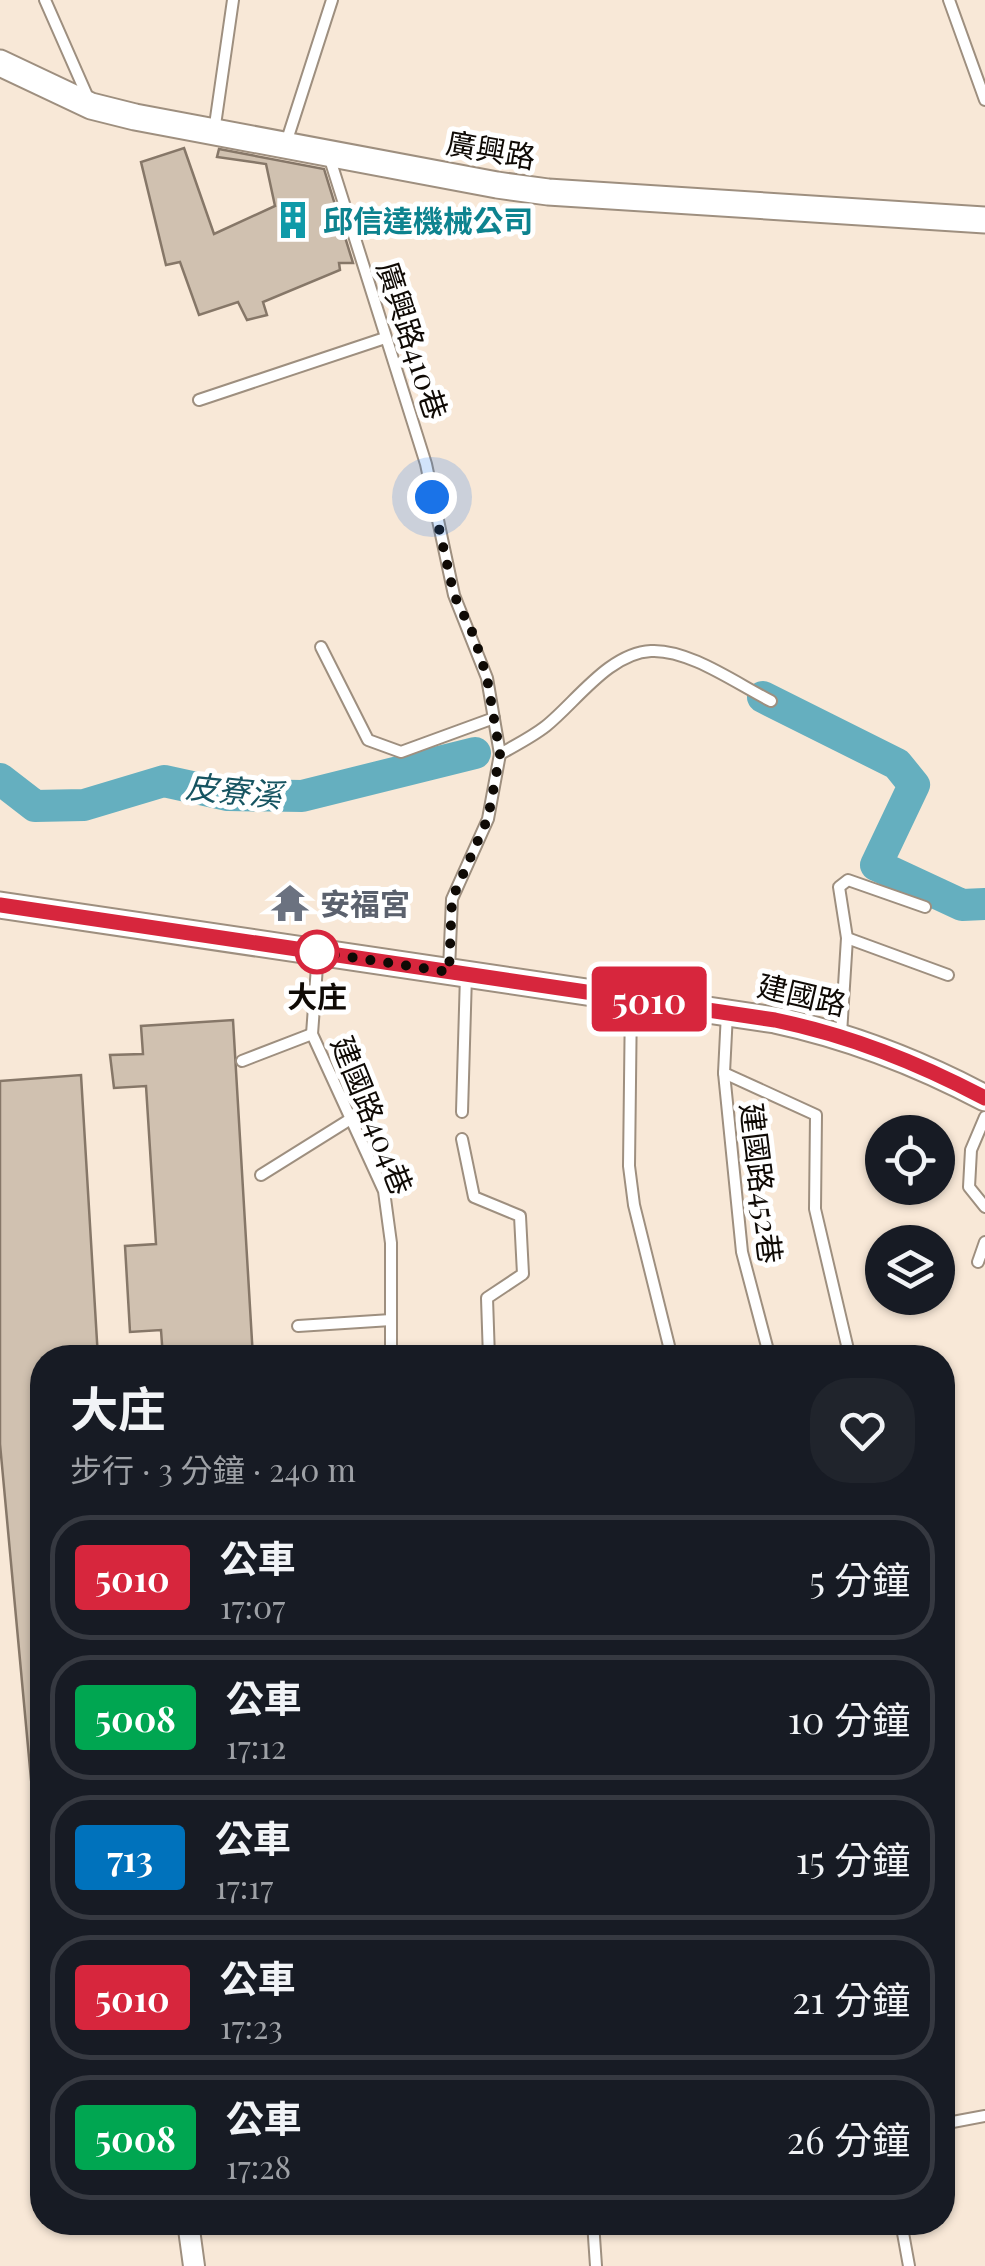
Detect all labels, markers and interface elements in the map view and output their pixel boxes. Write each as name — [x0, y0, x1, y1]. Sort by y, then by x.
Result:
street label: 廣興路 — [443, 121, 539, 177]
building icon: 邱信達機械公司 — [272, 199, 314, 241]
place label: 邱信達機械公司 — [323, 200, 533, 240]
street label: 廣興路410巷 — [369, 256, 457, 424]
your location — [407, 472, 457, 522]
water label: 皮寮溪 — [184, 763, 288, 816]
temple icon: 安福宮 — [269, 882, 311, 924]
place label: 安福宮 — [320, 883, 410, 923]
marker: 大庄 — [296, 931, 338, 973]
street label: 建國路 — [754, 964, 850, 1024]
line badge: 5010 — [579, 966, 719, 1032]
place label: 大庄 — [287, 976, 347, 1016]
text: 5010 — [612, 976, 686, 1023]
street label: 建國路404巷 — [323, 1030, 423, 1200]
street label: 建國路452巷 — [732, 1100, 792, 1266]
map controls — [865, 1115, 955, 1315]
button: locate — [865, 1115, 955, 1205]
button: layers — [865, 1225, 955, 1315]
text: 大庄 — [70, 1375, 166, 1439]
button: heart — [810, 1378, 915, 1483]
text: 步行 · 3 分鐘 · 240 m — [70, 1447, 356, 1490]
text: 公車 — [220, 1532, 296, 1583]
text: 5 分鐘 — [809, 1553, 910, 1604]
text: 5010 — [95, 1554, 170, 1601]
text: 17:07 — [220, 1584, 285, 1627]
text: 公車 — [226, 1672, 302, 1723]
text: 10 分鐘 — [788, 1693, 910, 1744]
text: 5008 — [95, 1694, 176, 1741]
text: 17:12 — [226, 1724, 286, 1767]
text: 公車 — [215, 1812, 291, 1863]
text: 15 分鐘 — [796, 1833, 910, 1884]
text: 713 — [107, 1834, 153, 1881]
text: 17:17 — [215, 1864, 273, 1907]
text: 公車 — [220, 1952, 296, 2003]
text: 21 分鐘 — [792, 1973, 910, 2024]
text: 5010 — [95, 1974, 170, 2021]
text: 17:23 — [220, 2004, 283, 2047]
text: 公車 — [226, 2092, 302, 2143]
text: 26 分鐘 — [787, 2113, 910, 2164]
text: 5008 — [95, 2114, 176, 2161]
text: 17:28 — [226, 2144, 291, 2187]

